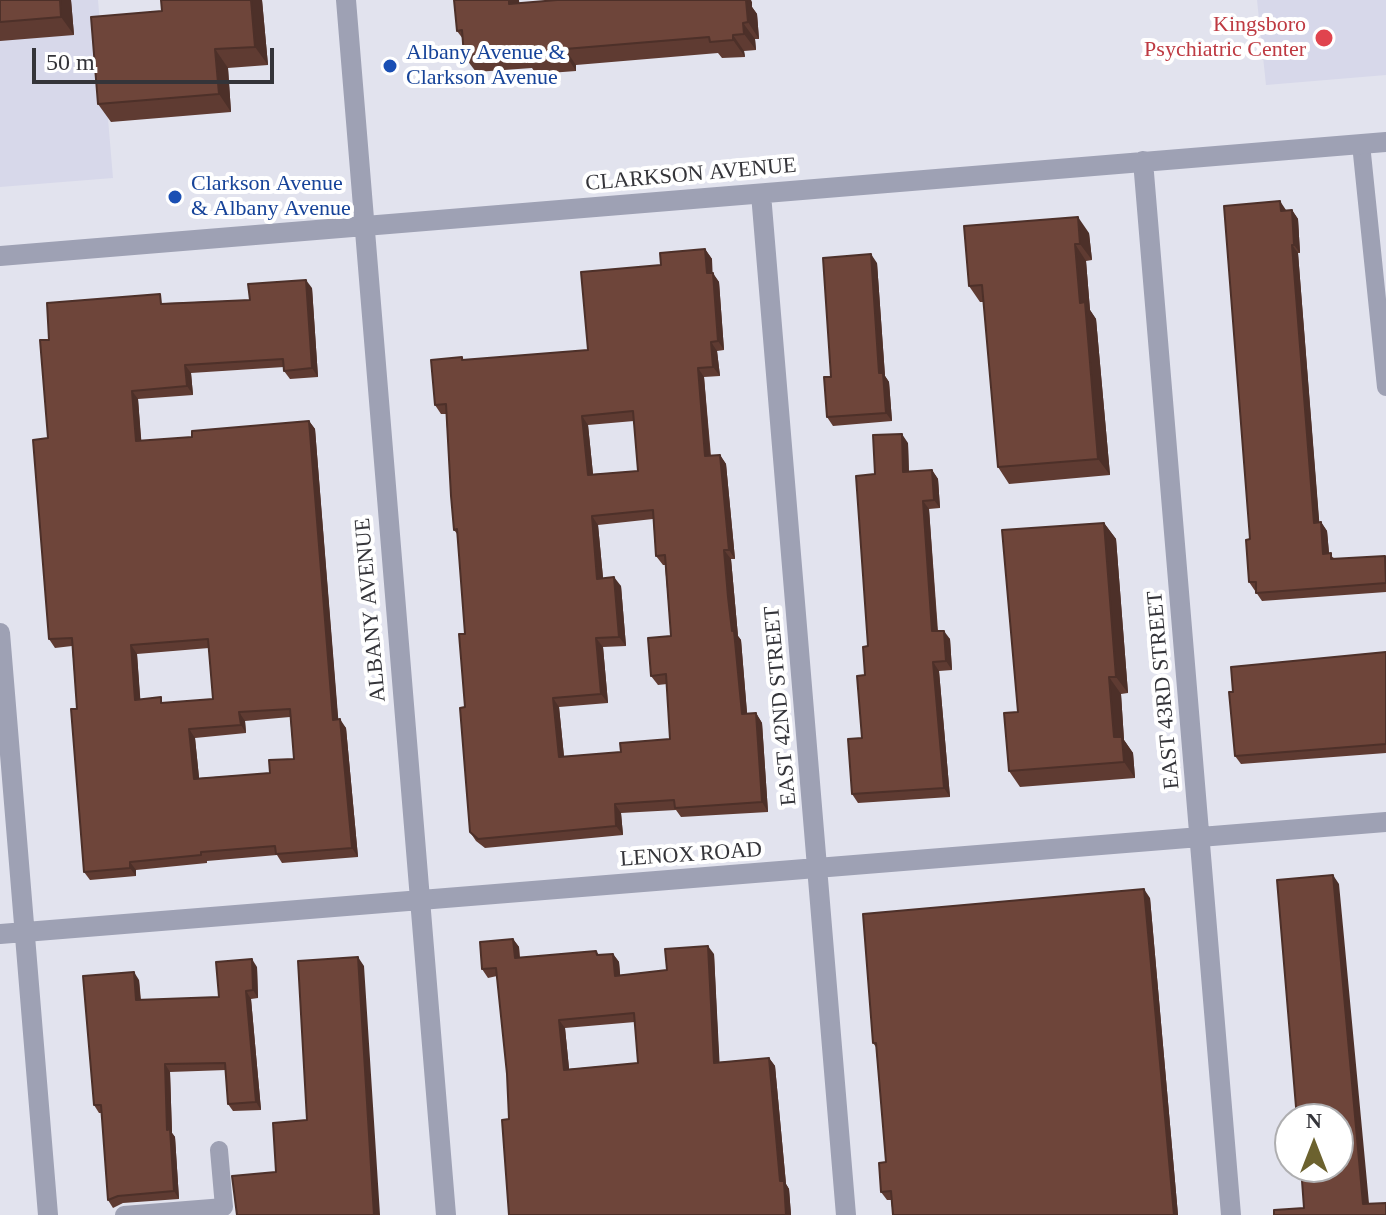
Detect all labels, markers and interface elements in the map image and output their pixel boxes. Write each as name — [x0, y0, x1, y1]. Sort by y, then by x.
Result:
place label: Kingsboro Psychiatric Center — [1144, 12, 1306, 64]
marker: Kingsboro Psychiatric Center — [1313, 27, 1335, 49]
scale bar — [36, 32, 278, 82]
place label: Albany Avenue & Clarkson Avenue — [406, 40, 566, 92]
text: 50 m — [46, 49, 95, 75]
marker: Albany Avenue & Clarkson Avenue — [381, 57, 399, 75]
street label: CLARKSON AVENUE — [584, 153, 798, 197]
place label: Clarkson Avenue & Albany Avenue — [191, 171, 351, 222]
marker: Clarkson Avenue & Albany Avenue — [166, 188, 184, 206]
street label: ALBANY AVENUE — [350, 517, 392, 703]
street label: EAST 43RD STREET — [1142, 590, 1186, 790]
street label: EAST 42ND STREET — [759, 605, 803, 807]
street label: LENOX ROAD — [619, 837, 763, 873]
north arrow — [1274, 1103, 1354, 1183]
text: N — [1306, 1108, 1322, 1133]

